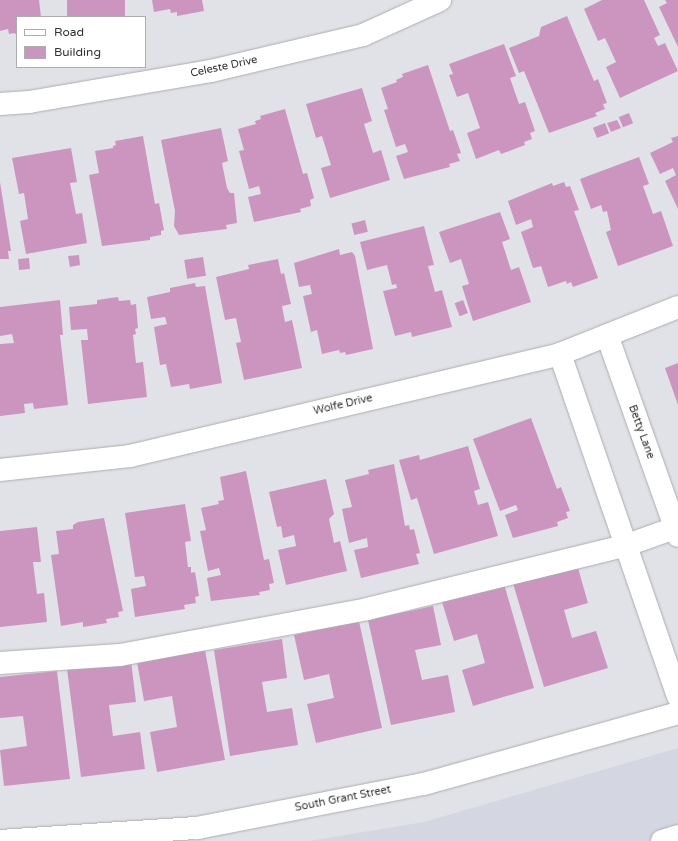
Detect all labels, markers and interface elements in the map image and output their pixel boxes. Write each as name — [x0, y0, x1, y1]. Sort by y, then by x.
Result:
legend — [16, 16, 146, 68]
text: Road — [54, 25, 84, 39]
text: Building — [54, 45, 101, 59]
street label: Celeste Drive — [189, 53, 259, 81]
street label: Wolfe Drive — [312, 392, 374, 418]
street label: Betty Lane — [625, 403, 657, 461]
street label: South Grant Street — [294, 783, 392, 815]

